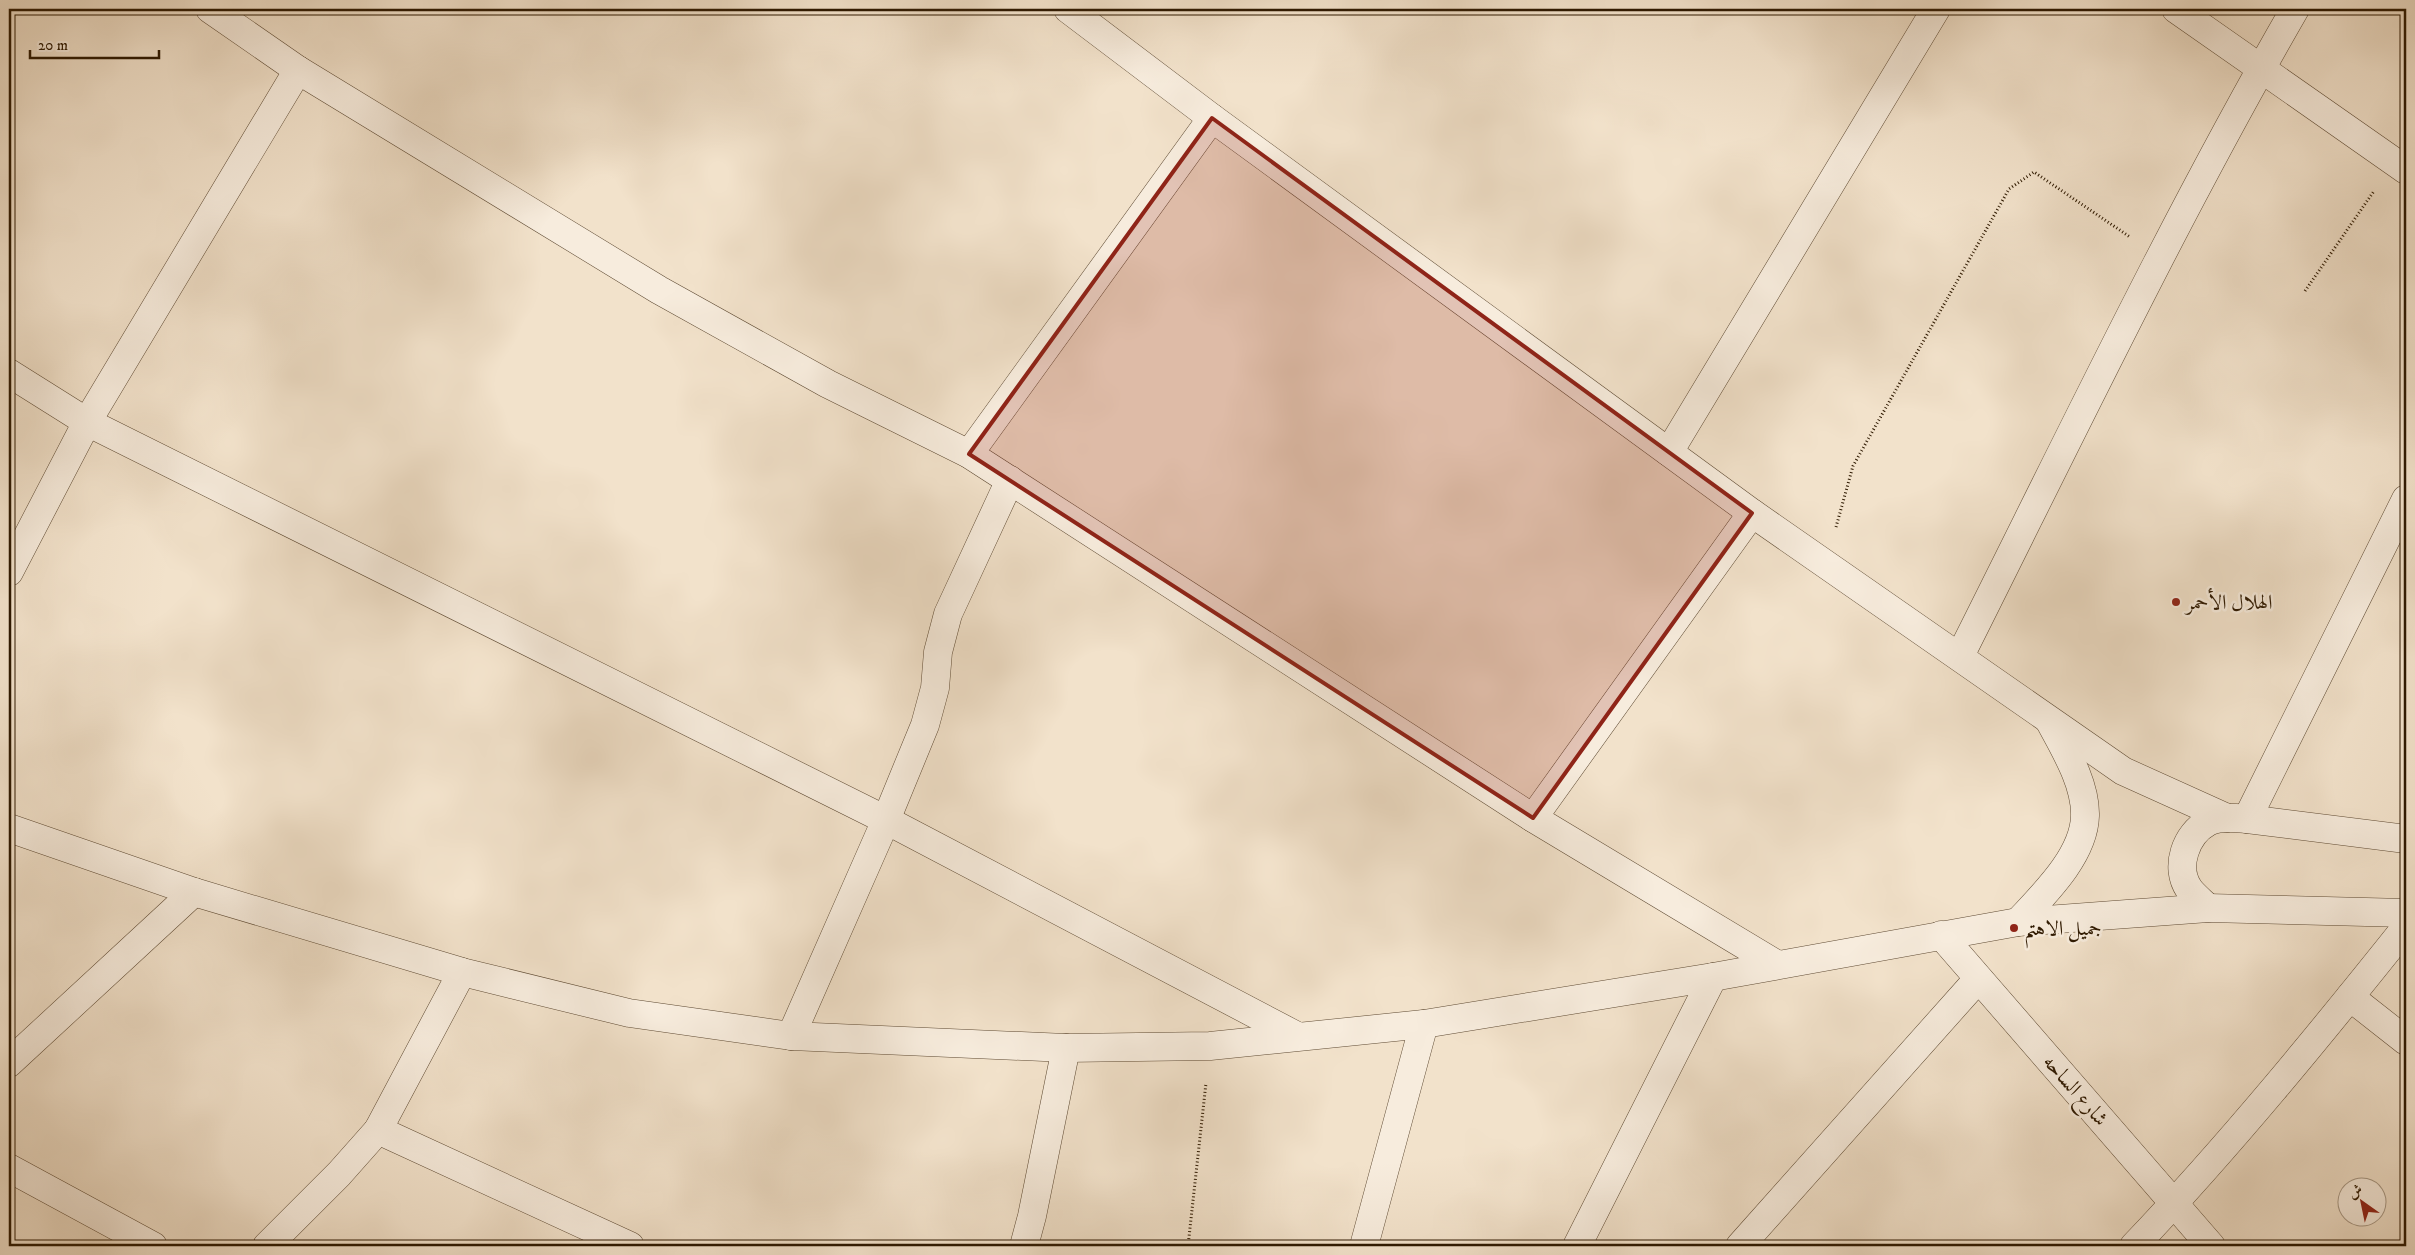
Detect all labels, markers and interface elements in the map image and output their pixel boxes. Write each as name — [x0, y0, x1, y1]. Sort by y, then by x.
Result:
scale bar — [30, 28, 159, 60]
text: 20 m — [38, 36, 68, 55]
place label: الهلال الأحمر — [2184, 587, 2273, 616]
marker: الهلال الأحمر — [2170, 596, 2182, 608]
place label: جميل الاهتم — [2024, 916, 2102, 949]
marker: جميل الاهتم — [2008, 922, 2020, 934]
street label: شارع الساحه — [2034, 1049, 2113, 1134]
north arrow — [2338, 1178, 2388, 1228]
text: ش — [2345, 1181, 2366, 1203]

